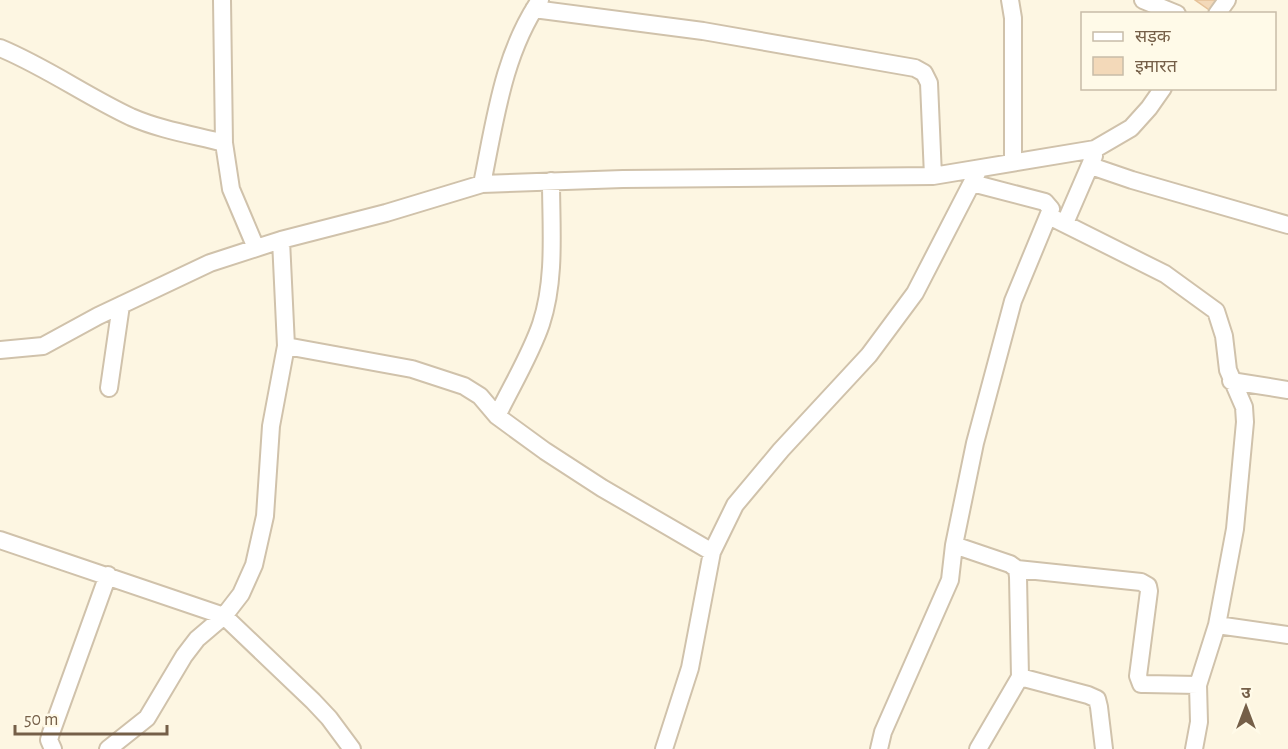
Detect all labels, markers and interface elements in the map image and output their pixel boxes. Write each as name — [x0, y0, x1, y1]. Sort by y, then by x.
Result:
legend — [1081, 12, 1276, 90]
text: सड़क — [1135, 28, 1172, 46]
text: इमारत — [1135, 58, 1178, 76]
north arrow — [1216, 677, 1276, 737]
text: उ — [1241, 685, 1251, 701]
scale bar — [15, 698, 166, 736]
text: 50 m — [24, 711, 58, 729]

